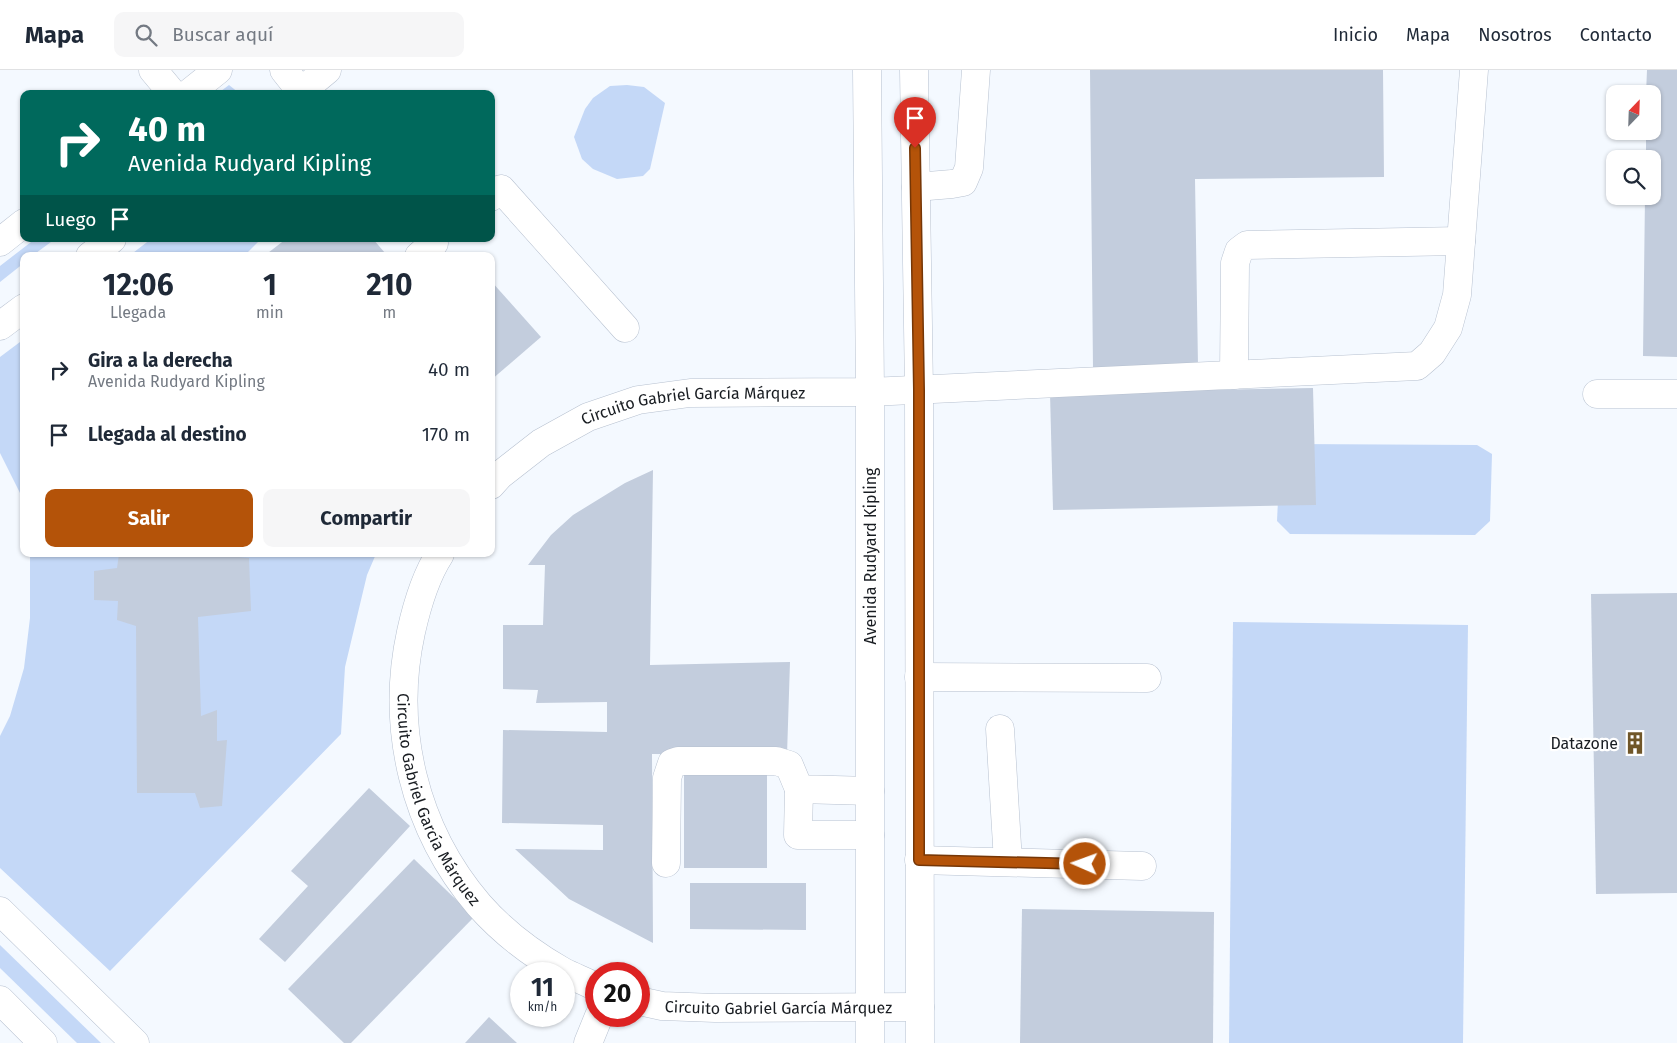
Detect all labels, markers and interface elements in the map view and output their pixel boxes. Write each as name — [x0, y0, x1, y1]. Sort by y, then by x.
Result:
search box — [114, 12, 464, 57]
text: Mapa — [25, 21, 84, 49]
icon: search — [132, 21, 160, 49]
text: Buscar aquí — [172, 23, 273, 46]
text: Inicio — [1333, 24, 1378, 46]
text: Mapa — [1406, 24, 1450, 46]
text: Nosotros — [1478, 24, 1552, 46]
text: Contacto — [1580, 24, 1652, 46]
north arrow — [1606, 85, 1661, 140]
map controls — [1606, 85, 1661, 205]
pin — [894, 97, 936, 148]
icon: arrive — [901, 104, 929, 132]
text: 40 m — [128, 108, 206, 150]
icon: right — [45, 110, 110, 175]
text: Avenida Rudyard Kipling — [128, 150, 371, 177]
button: search — [1606, 150, 1661, 205]
icon: arrive — [106, 205, 134, 233]
text: Luego — [45, 208, 96, 231]
text: 12:06 — [102, 267, 174, 303]
text: 1 — [263, 267, 277, 303]
text: 210 — [366, 267, 413, 303]
text: Llegada — [110, 303, 166, 322]
text: min — [256, 303, 284, 322]
text: m — [382, 303, 396, 322]
text: Gira a la derecha — [88, 349, 233, 372]
icon: right — [45, 356, 73, 384]
text: 40 m — [428, 358, 470, 381]
text: Avenida Rudyard Kipling — [88, 372, 265, 391]
street label: Circuito Gabriel García Márquez — [577, 383, 805, 429]
icon: arrive — [45, 421, 73, 449]
text: Llegada al destino — [88, 423, 247, 446]
text: 170 m — [422, 423, 470, 446]
street label: Avenida Rudyard Kipling — [861, 467, 880, 644]
button: Salir — [45, 489, 253, 547]
button: Compartir — [263, 489, 470, 547]
street label: Circuito Gabriel García Márquez — [394, 693, 485, 909]
building icon: Datazone — [1622, 730, 1648, 756]
place label: Datazone — [1550, 734, 1618, 753]
position arrow — [1058, 837, 1110, 889]
speed limit sign: 20 — [585, 962, 650, 1027]
text: 11 — [531, 973, 554, 1003]
street label: Circuito Gabriel García Márquez — [664, 997, 892, 1018]
text: km/h — [528, 1000, 557, 1014]

